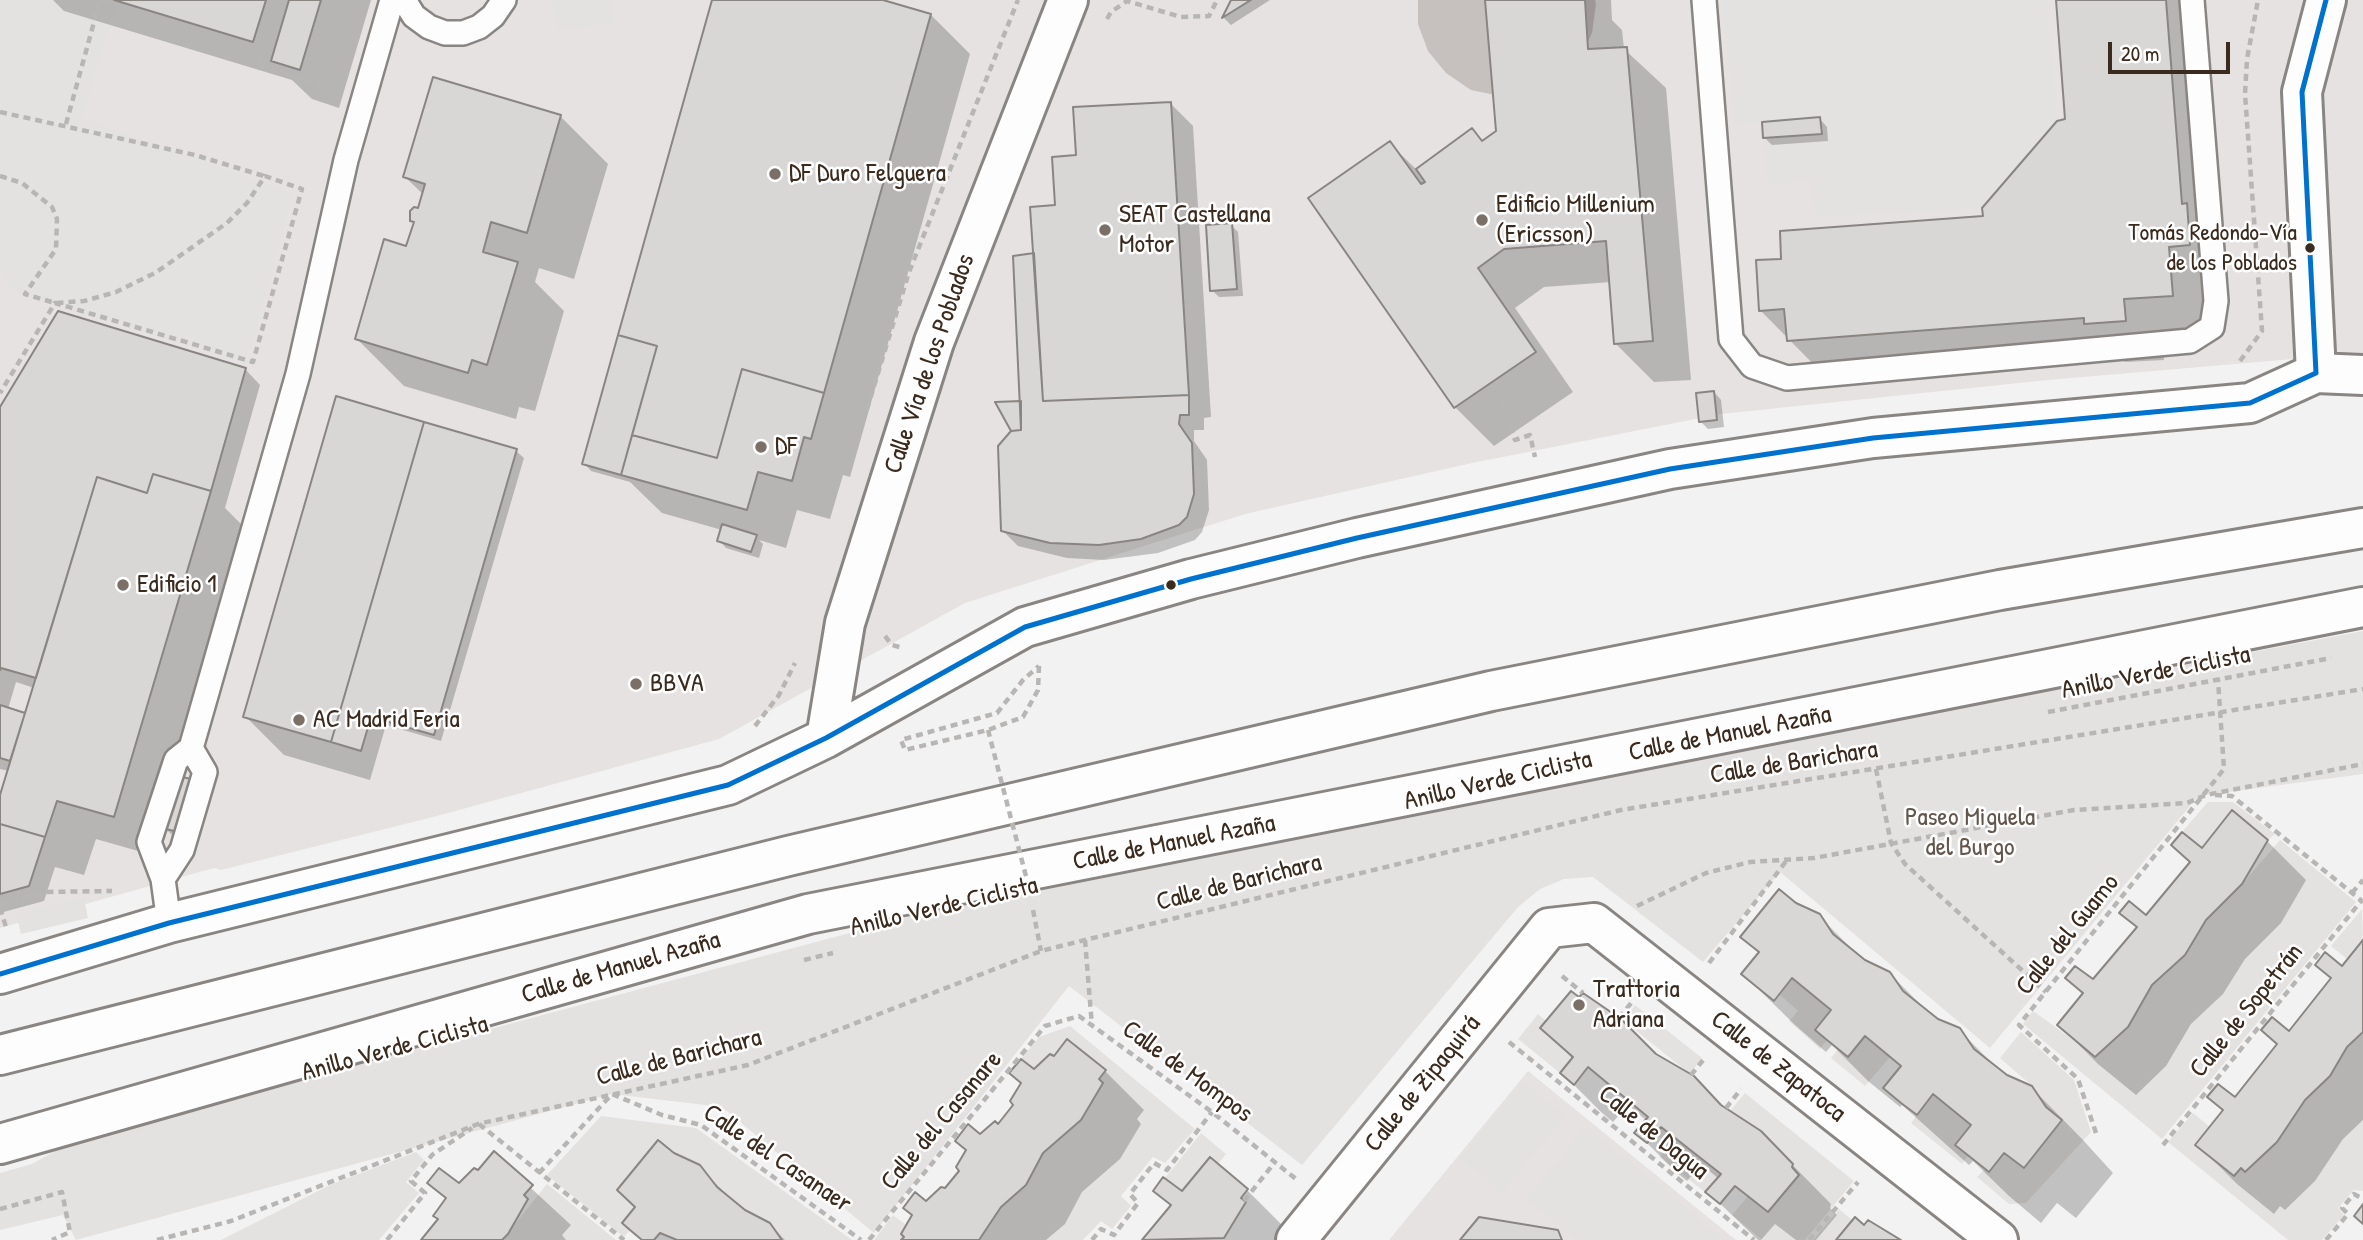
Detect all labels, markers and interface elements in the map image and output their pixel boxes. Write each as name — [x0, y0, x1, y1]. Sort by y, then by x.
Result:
scale bar — [2111, 28, 2234, 72]
text: 20 m — [2121, 39, 2159, 68]
place label: DF Duro Felguera — [789, 158, 946, 190]
marker: DF Duro Felguera — [767, 166, 783, 182]
place label: Edificio Millenium (Ericsson) — [1496, 189, 1655, 250]
place label: SEAT Castellana Motor — [1119, 199, 1270, 260]
marker: Edificio Millenium (Ericsson) — [1474, 212, 1490, 228]
place label: Tomás Redondo-Vía de los Poblados — [2128, 220, 2297, 276]
marker: SEAT Castellana Motor — [1097, 222, 1113, 238]
marker: Tomás Redondo-Vía de los Poblados — [2303, 241, 2317, 255]
street label: Calle Vía de los Poblados — [878, 250, 982, 478]
place label: DF — [775, 431, 797, 463]
marker: DF — [753, 439, 769, 455]
place label: Edificio 1 — [137, 569, 217, 601]
marker: Edificio 1 — [115, 577, 131, 593]
unlabelled marker — [1164, 578, 1178, 592]
street label: Anillo Verde Ciclista — [2059, 639, 2253, 707]
place label: BBVA — [650, 668, 704, 700]
marker: BBVA — [628, 676, 644, 692]
street label: Calle de Manuel Azaña — [1626, 699, 1834, 769]
place label: AC Madrid Feria — [313, 704, 460, 736]
marker: AC Madrid Feria — [291, 712, 307, 728]
street label: Calle de Barichara — [1708, 734, 1880, 792]
street label: Anillo Verde Ciclista — [1401, 744, 1595, 818]
park label: Paseo Miguela del Burgo — [1905, 802, 2035, 864]
street label: Calle de Manuel Azaña — [1070, 808, 1278, 878]
street label: Calle de Barichara — [1153, 847, 1325, 919]
street label: Calle del Guamo — [2010, 868, 2126, 1002]
street label: Anillo Verde Ciclista — [847, 870, 1041, 944]
street label: Calle de Manuel Azaña — [518, 925, 724, 1011]
street label: Calle de Sopetrán — [2184, 938, 2310, 1084]
place label: Trattoria Adriana — [1593, 974, 1680, 1036]
marker: Trattoria Adriana — [1571, 997, 1587, 1013]
street label: Calle de Zapatoca — [1704, 1005, 1852, 1129]
street label: Anillo Verde Ciclista — [299, 1009, 491, 1089]
street label: Calle de Zipaquirá — [1358, 1009, 1488, 1159]
street label: Calle de Mompos — [1116, 1014, 1258, 1130]
street label: Calle de Barichara — [593, 1022, 765, 1094]
street label: Calle del Casanare — [875, 1045, 1009, 1197]
street label: Calle de Dagua — [1591, 1079, 1715, 1187]
street label: Calle del Casanaer — [697, 1098, 857, 1220]

